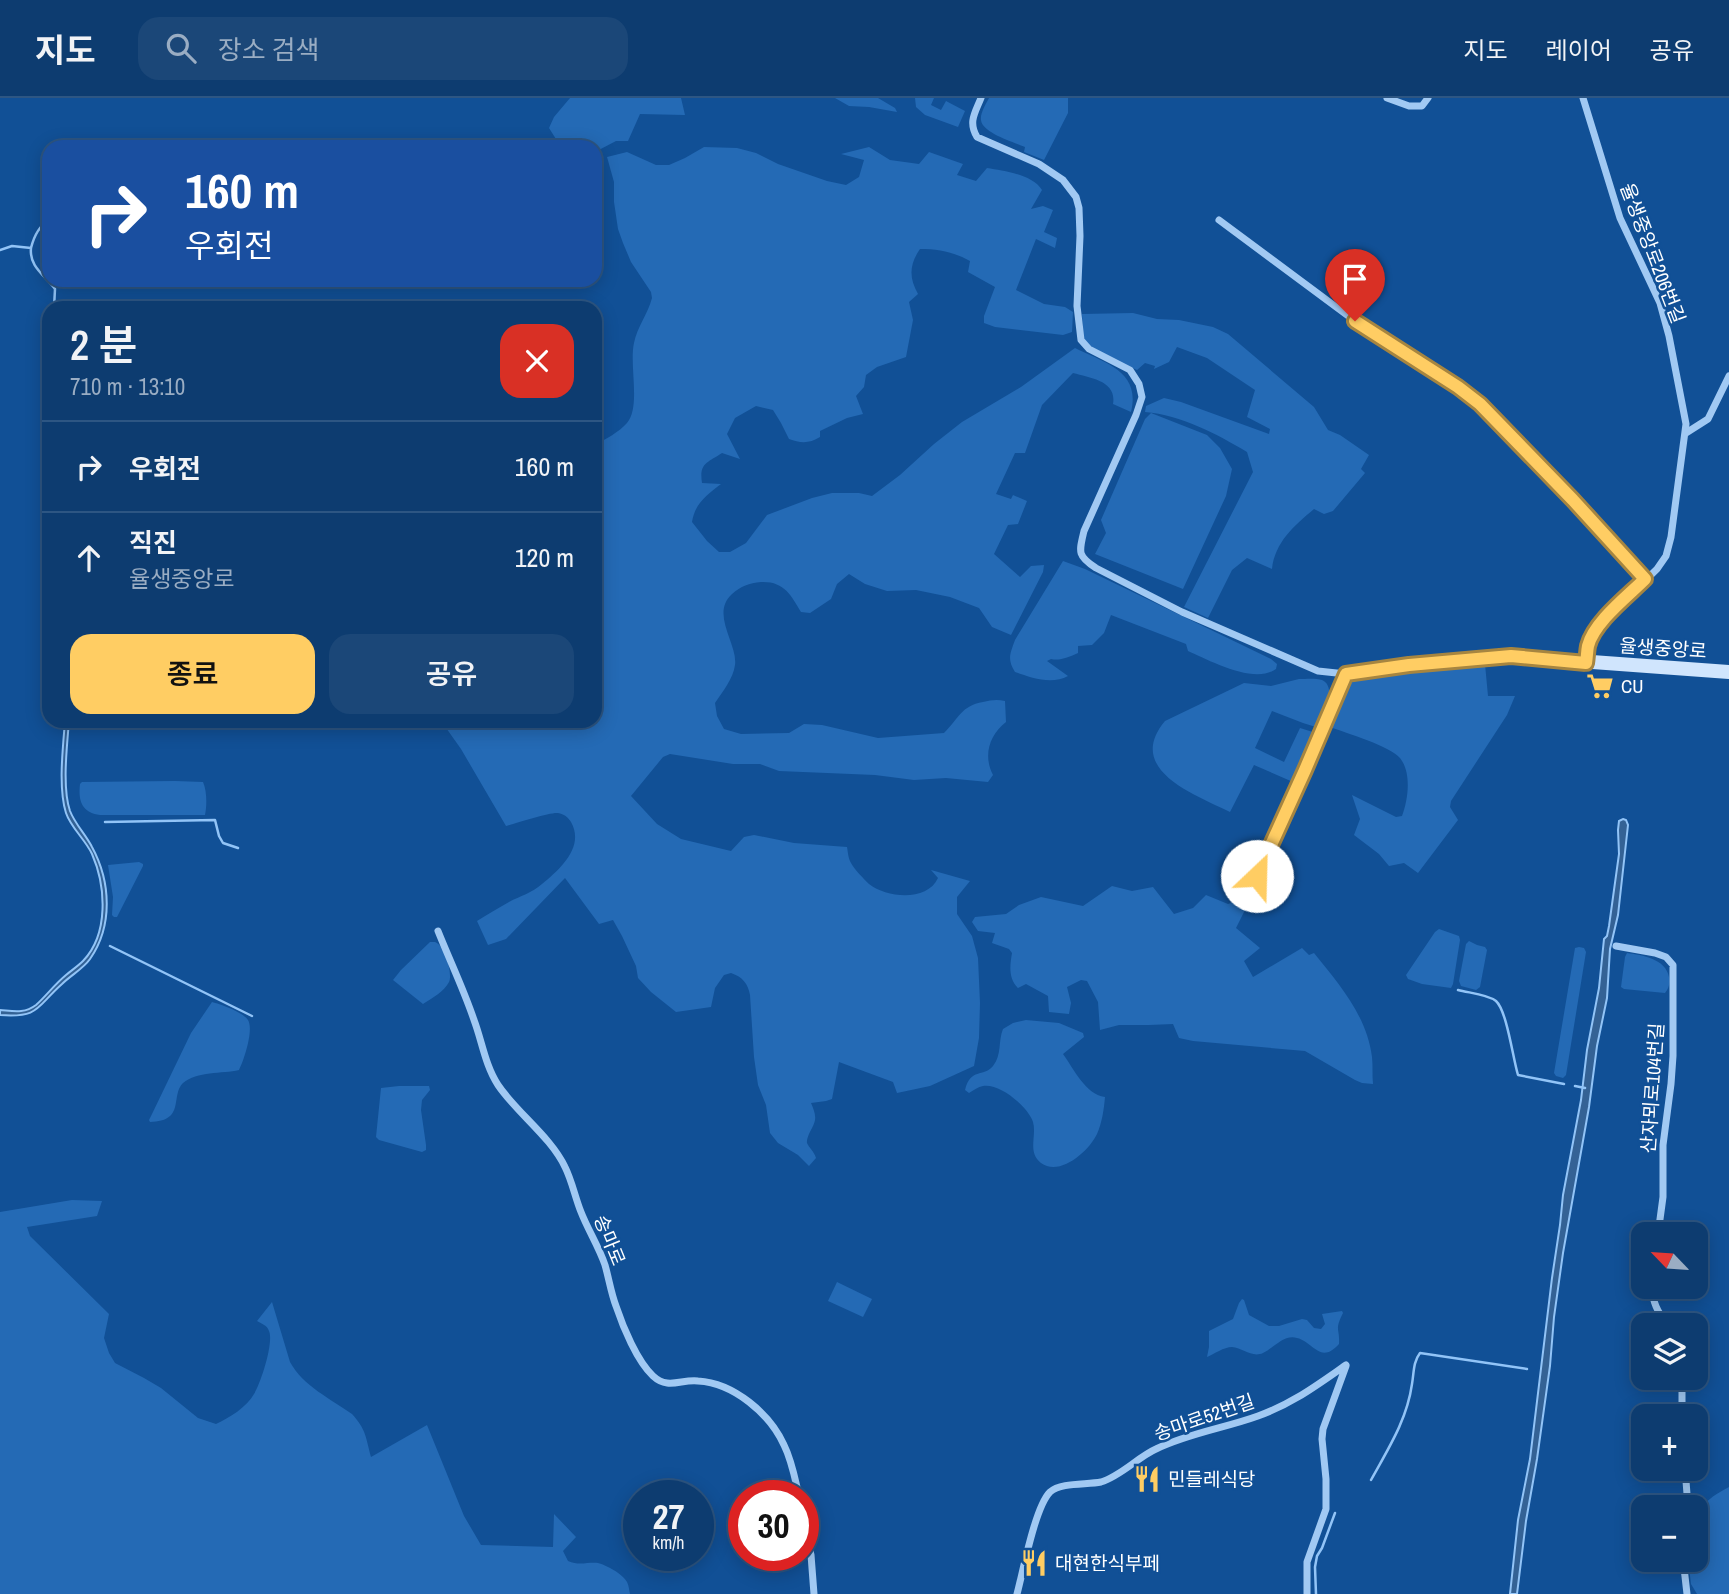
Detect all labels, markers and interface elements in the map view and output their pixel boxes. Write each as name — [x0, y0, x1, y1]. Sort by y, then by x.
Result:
search box — [138, 17, 628, 80]
text: 지도 — [35, 28, 96, 72]
icon: search — [162, 29, 200, 67]
text: 장소 검색 — [218, 32, 319, 67]
text: 지도 — [1463, 34, 1508, 66]
text: 레이어 — [1546, 34, 1612, 66]
text: 공유 — [1650, 34, 1694, 66]
text: 160 m — [185, 157, 299, 223]
icon: right — [70, 168, 161, 259]
street label: 율생중앙로206번길 — [1614, 179, 1692, 327]
text: 우회전 — [185, 224, 273, 267]
pin — [1325, 249, 1385, 321]
icon: arrive — [1336, 260, 1374, 298]
text: 2 분 — [70, 317, 137, 373]
button: close — [500, 324, 574, 398]
text: 710 m · 13:10 — [70, 371, 185, 402]
icon: right — [70, 448, 108, 486]
text: 160 m — [515, 449, 574, 484]
text: 우회전 — [129, 451, 201, 486]
text: 직진 — [129, 525, 177, 560]
icon: ahead — [70, 539, 108, 577]
text: 120 m — [515, 540, 574, 575]
text: 율생중앙로 — [129, 563, 235, 594]
street label: 율생중앙로 — [1618, 632, 1708, 664]
button: 종료 — [70, 634, 315, 714]
button: 공유 — [329, 634, 574, 714]
supermarket icon: CU — [1585, 671, 1615, 701]
place label: CU — [1621, 673, 1644, 699]
position arrow — [1220, 839, 1294, 913]
street label: 산자뫼로104번길 — [1634, 1022, 1670, 1154]
street label: 송마로 — [588, 1211, 632, 1269]
north arrow — [1631, 1222, 1708, 1298]
map controls — [1631, 1222, 1708, 1572]
button: layers — [1631, 1313, 1708, 1390]
street label: 송마로52번길 — [1150, 1388, 1258, 1446]
button: + — [1631, 1404, 1708, 1481]
restaurant icon: 민들레식당 — [1132, 1464, 1162, 1494]
place label: 민들레식당 — [1168, 1466, 1255, 1492]
speed limit sign: 30 — [728, 1480, 819, 1571]
text: 27 — [653, 1493, 684, 1540]
button: − — [1631, 1495, 1708, 1572]
text: km/h — [653, 1530, 685, 1555]
restaurant icon: 대현한식부페 — [1019, 1548, 1049, 1578]
place label: 대현한식부페 — [1055, 1550, 1160, 1576]

